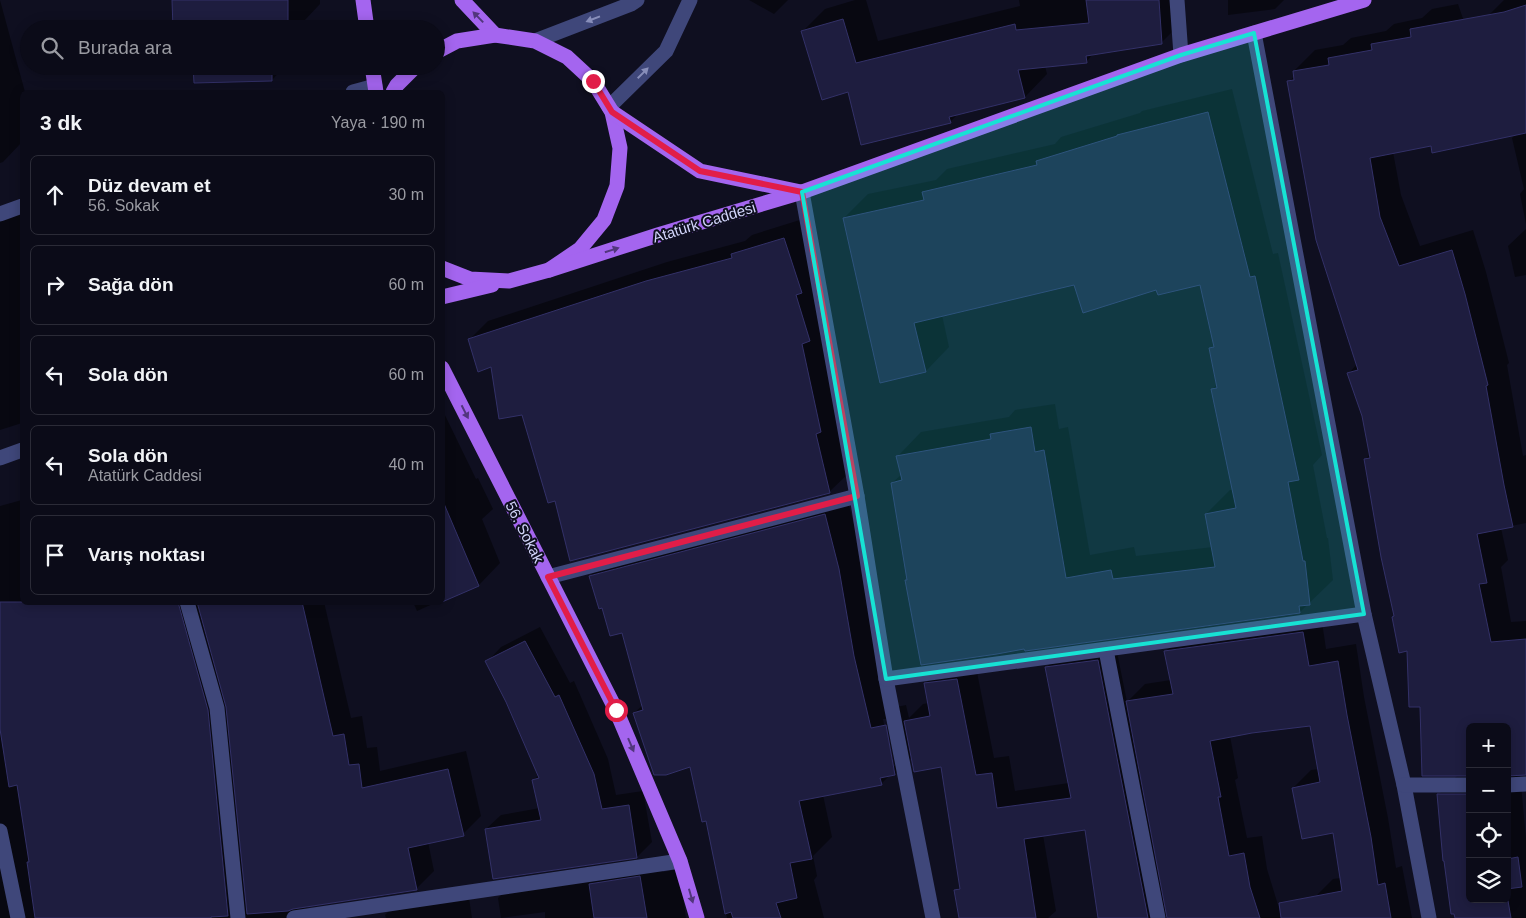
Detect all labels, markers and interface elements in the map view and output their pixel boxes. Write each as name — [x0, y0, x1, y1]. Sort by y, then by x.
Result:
one-way arrow — [473, 12, 485, 24]
one-way arrow — [585, 16, 600, 23]
search box — [20, 20, 445, 75]
icon: search — [38, 34, 66, 62]
text: Burada ara — [78, 37, 172, 58]
one-way arrow — [637, 67, 649, 79]
route end — [582, 70, 605, 93]
text: 3 dk — [40, 111, 82, 134]
text: Yaya · 190 m — [331, 114, 425, 131]
text: Düz devam et — [88, 175, 210, 196]
icon: ahead — [41, 181, 69, 209]
text: 30 m — [388, 186, 424, 203]
text: 56. Sokak — [88, 197, 159, 214]
street label: Atatürk Caddesi — [650, 198, 758, 246]
one-way arrow — [605, 245, 620, 253]
icon: right — [41, 271, 69, 299]
text: Sağa dön — [88, 274, 174, 295]
text: 60 m — [388, 276, 424, 293]
icon: left — [41, 361, 69, 389]
text: Sola dön — [88, 364, 168, 385]
text: 60 m — [388, 366, 424, 383]
one-way arrow — [461, 405, 469, 419]
text: Sola dön — [88, 445, 168, 466]
icon: left — [41, 451, 69, 479]
text: 40 m — [388, 456, 424, 473]
text: Atatürk Caddesi — [88, 467, 202, 484]
street label: 56. Sokak — [502, 498, 548, 566]
icon: arrive — [41, 541, 69, 569]
text: Varış noktası — [88, 544, 205, 565]
route start — [605, 699, 628, 722]
map controls — [1466, 723, 1511, 903]
button: + — [1466, 723, 1511, 768]
one-way arrow — [627, 738, 635, 753]
button: − — [1466, 768, 1511, 813]
button: locate — [1466, 813, 1511, 858]
button: layers — [1466, 858, 1511, 903]
one-way arrow — [687, 888, 695, 903]

